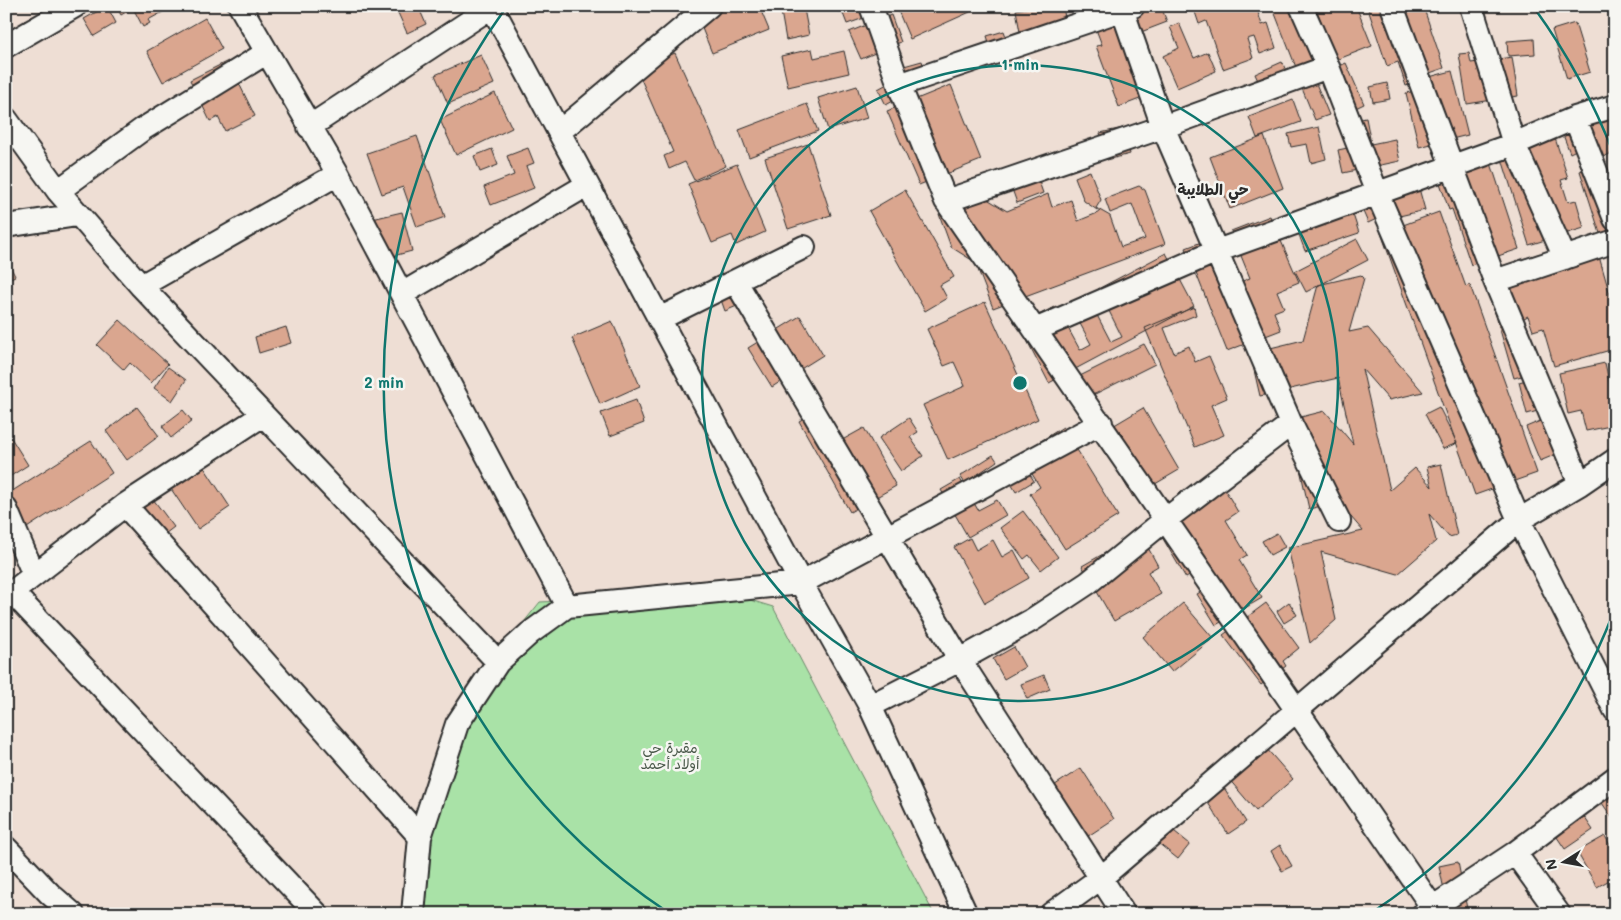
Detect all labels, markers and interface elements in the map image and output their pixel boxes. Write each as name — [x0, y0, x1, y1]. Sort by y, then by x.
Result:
text: 1 min — [1001, 54, 1039, 74]
district label: حي الطلايبة — [1178, 179, 1249, 204]
text: 2 min — [364, 372, 404, 392]
centre of rings — [1011, 374, 1029, 392]
park label: مقبرة حي أولاد أحمد — [641, 738, 700, 773]
north arrow — [1538, 838, 1588, 888]
text: N — [1540, 858, 1561, 872]

